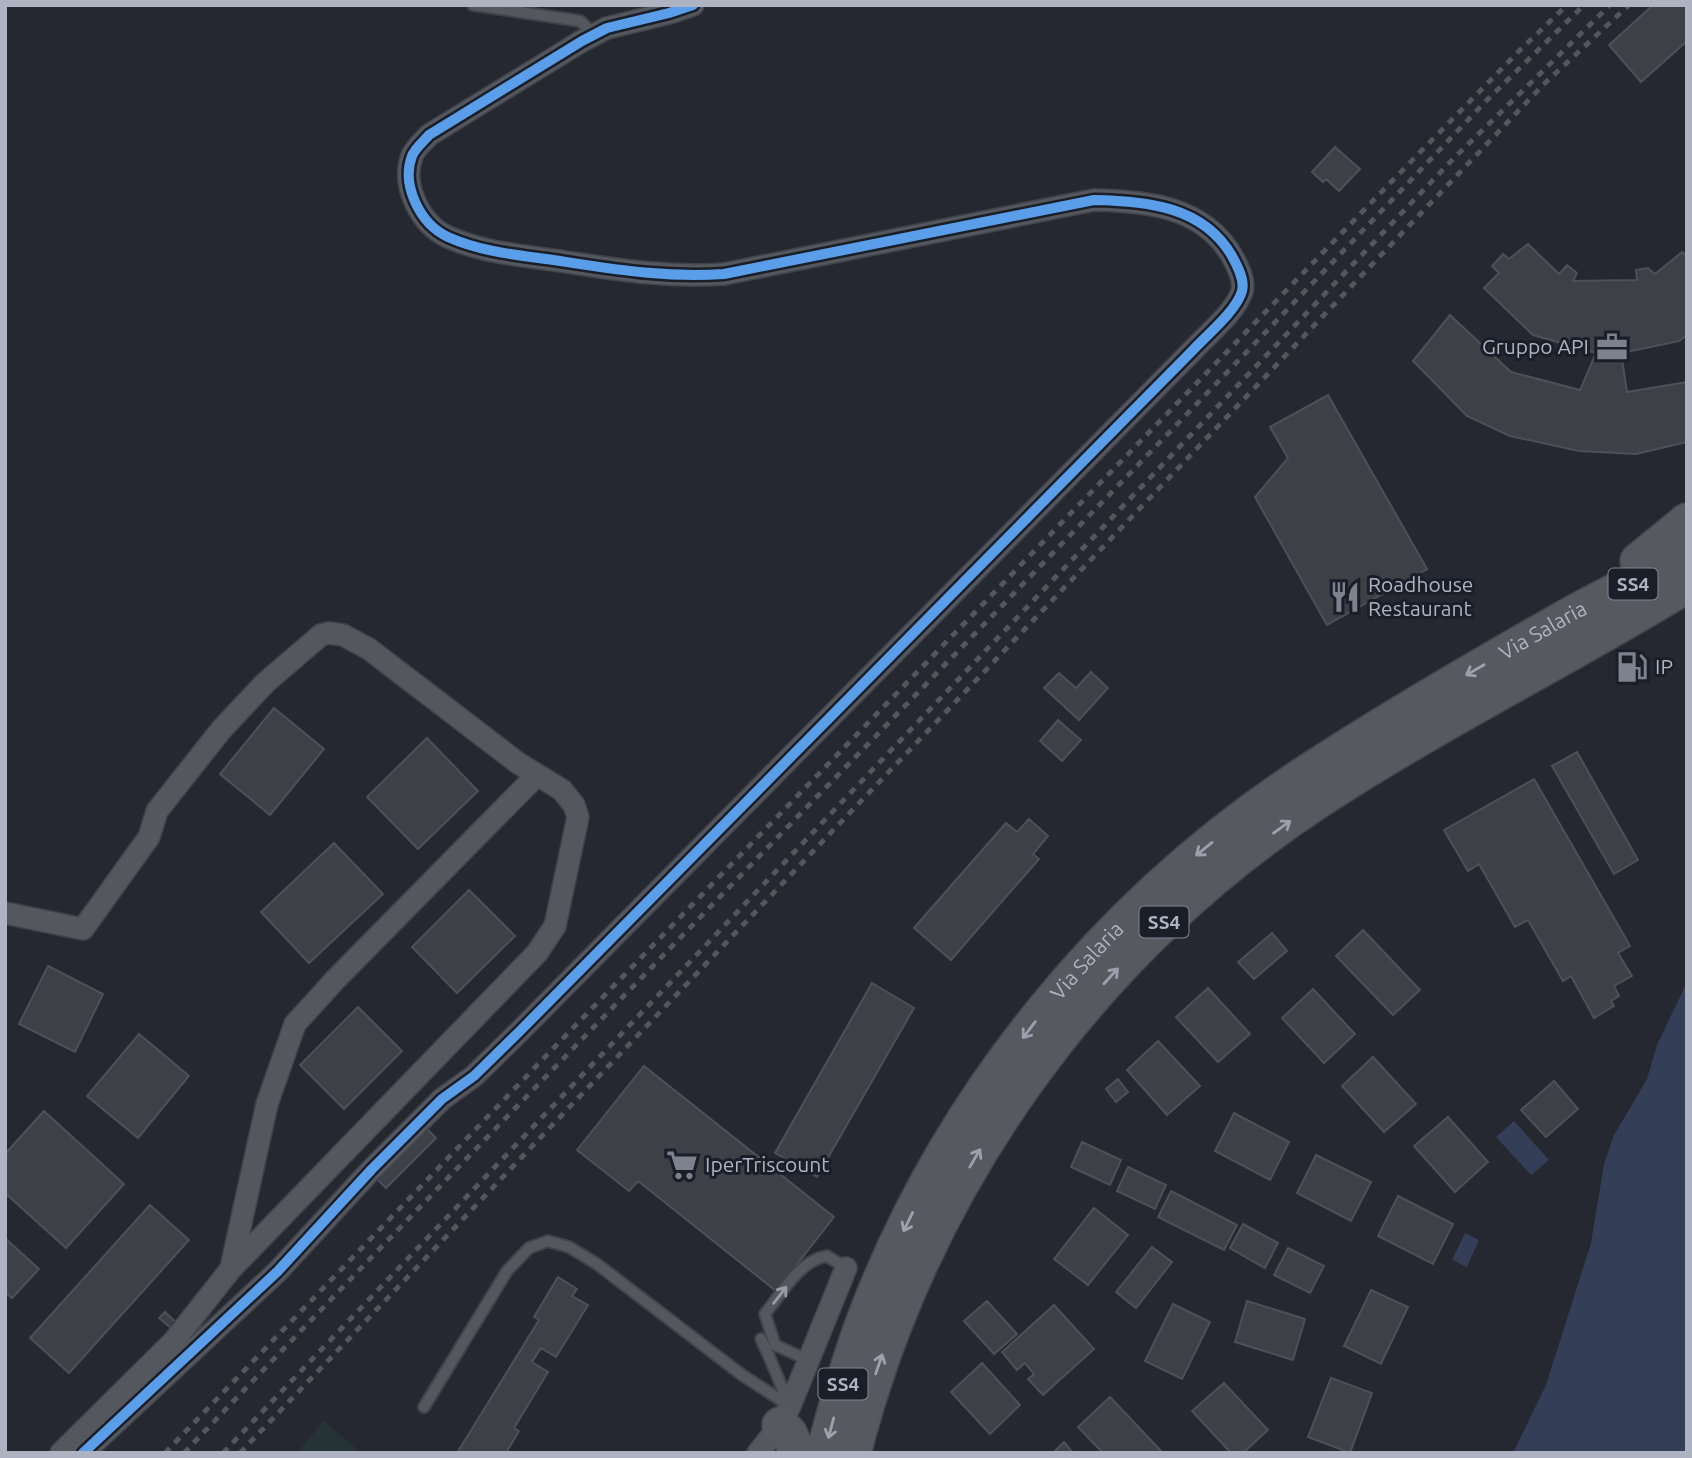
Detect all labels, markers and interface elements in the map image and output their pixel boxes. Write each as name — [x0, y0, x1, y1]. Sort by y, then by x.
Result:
office icon: Gruppo API — [1595, 330, 1629, 364]
place label: Gruppo API — [1482, 334, 1589, 358]
road number: SS4 — [1608, 568, 1658, 600]
place label: Roadhouse Restaurant — [1368, 572, 1473, 620]
restaurant icon: Roadhouse Restaurant — [1328, 580, 1362, 614]
street label: Via Salaria — [1494, 595, 1590, 664]
fuel station icon: IP — [1615, 650, 1649, 684]
place label: IP — [1655, 654, 1673, 678]
one-way arrow — [1466, 663, 1486, 677]
one-way arrow — [1272, 819, 1291, 834]
one-way arrow — [1195, 842, 1214, 857]
road number: SS4 — [1140, 906, 1188, 938]
street label: Via Salaria — [1045, 916, 1128, 1004]
one-way arrow — [1102, 968, 1119, 985]
one-way arrow — [1021, 1020, 1036, 1038]
supermarket icon: IperTriscount — [665, 1148, 699, 1182]
one-way arrow — [969, 1149, 983, 1169]
place label: IperTriscount — [705, 1152, 830, 1176]
one-way arrow — [901, 1211, 914, 1232]
one-way arrow — [772, 1287, 787, 1305]
one-way arrow — [873, 1353, 886, 1375]
road number: SS4 — [818, 1368, 868, 1400]
one-way arrow — [823, 1417, 836, 1439]

